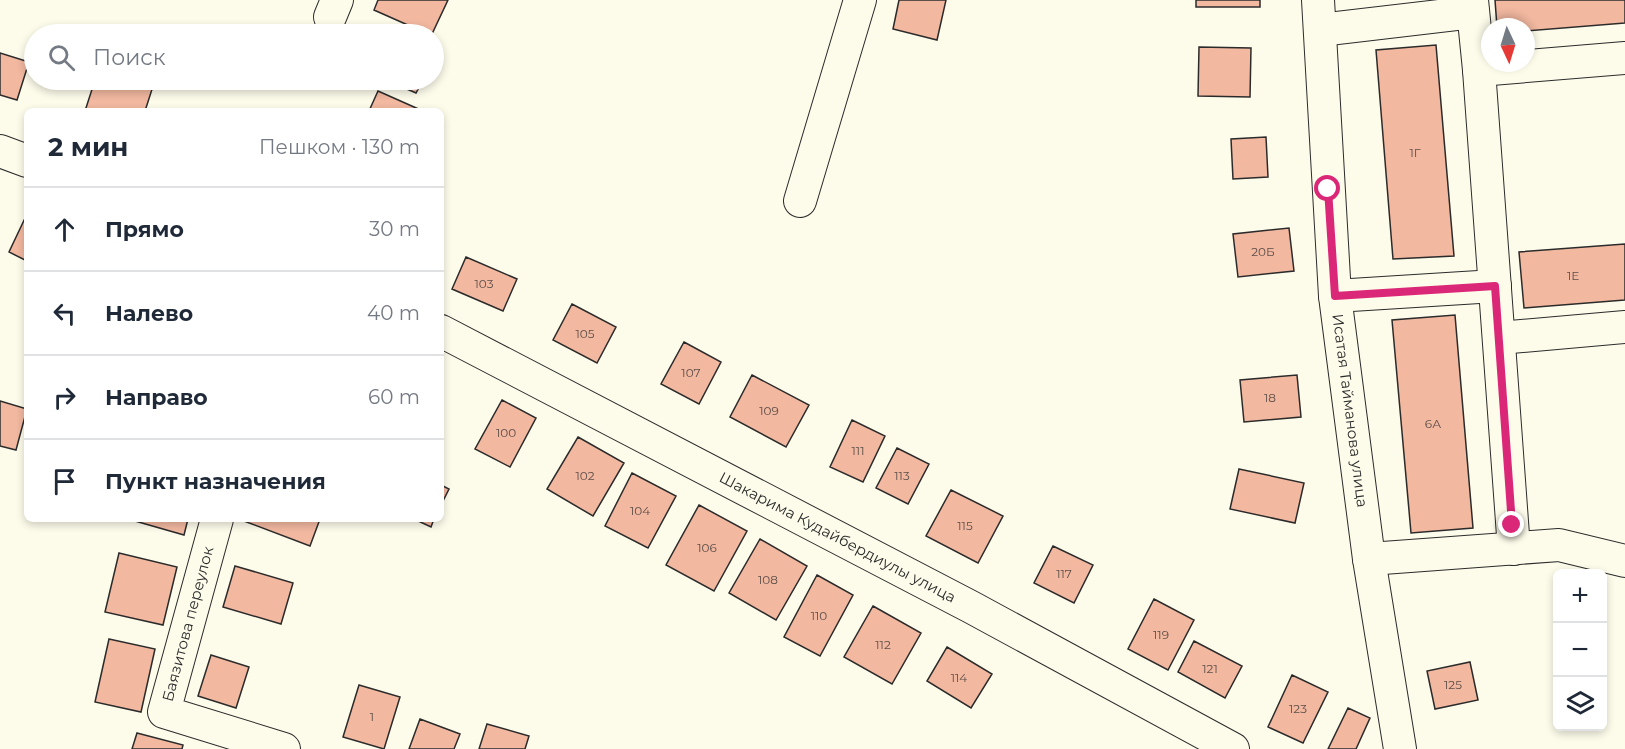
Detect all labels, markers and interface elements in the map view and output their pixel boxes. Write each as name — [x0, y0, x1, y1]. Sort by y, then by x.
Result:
north arrow — [1481, 18, 1535, 72]
search box — [24, 24, 444, 90]
icon: search — [45, 41, 78, 74]
text: Поиск — [93, 44, 165, 71]
text: 2 мин — [48, 131, 128, 163]
text: Пешком · 130 m — [259, 135, 420, 159]
house number: 1Г — [1409, 145, 1421, 160]
route start — [1314, 175, 1340, 201]
icon: ahead — [48, 213, 81, 246]
text: Прямо — [105, 216, 184, 243]
text: 30 m — [369, 217, 420, 241]
house number: 20Б — [1251, 244, 1275, 259]
house number: 1Е — [1567, 268, 1579, 283]
house number: 103 — [475, 276, 494, 291]
icon: left — [48, 297, 81, 330]
text: Налево — [105, 300, 193, 327]
text: 40 m — [367, 301, 420, 325]
street label: Исатая Тайманова улица — [1328, 313, 1372, 508]
house number: 105 — [575, 326, 595, 341]
house number: 107 — [681, 365, 701, 380]
icon: right — [48, 381, 81, 414]
text: Направо — [105, 384, 208, 411]
text: 60 m — [368, 385, 420, 409]
house number: 18 — [1264, 390, 1276, 405]
house number: 109 — [759, 403, 779, 418]
house number: 6А — [1425, 416, 1441, 431]
house number: 100 — [496, 425, 516, 440]
house number: 111 — [852, 443, 865, 458]
icon: arrive — [48, 465, 81, 498]
text: Пункт назначения — [105, 468, 326, 495]
house number: 102 — [575, 468, 595, 483]
street label: Шакарима Кудайбердиулы улица — [716, 468, 959, 606]
house number: 113 — [894, 468, 910, 483]
house number: 104 — [630, 503, 650, 518]
route end — [1498, 511, 1524, 537]
house number: 115 — [957, 518, 973, 533]
house number: 106 — [697, 540, 717, 555]
street label: Баязитова переулок — [158, 544, 217, 703]
house number: 117 — [1056, 566, 1072, 581]
map controls — [1553, 569, 1607, 731]
button: + — [1553, 569, 1607, 623]
house number: 108 — [758, 572, 778, 587]
house number: 110 — [811, 608, 827, 623]
button: − — [1553, 623, 1607, 677]
house number: 119 — [1153, 627, 1169, 642]
house number: 112 — [875, 637, 891, 652]
house number: 121 — [1202, 661, 1218, 676]
house number: 114 — [951, 670, 967, 685]
house number: 125 — [1444, 677, 1462, 692]
button: layers — [1553, 677, 1607, 731]
house number: 123 — [1289, 701, 1307, 716]
house number: 1 — [370, 709, 374, 724]

